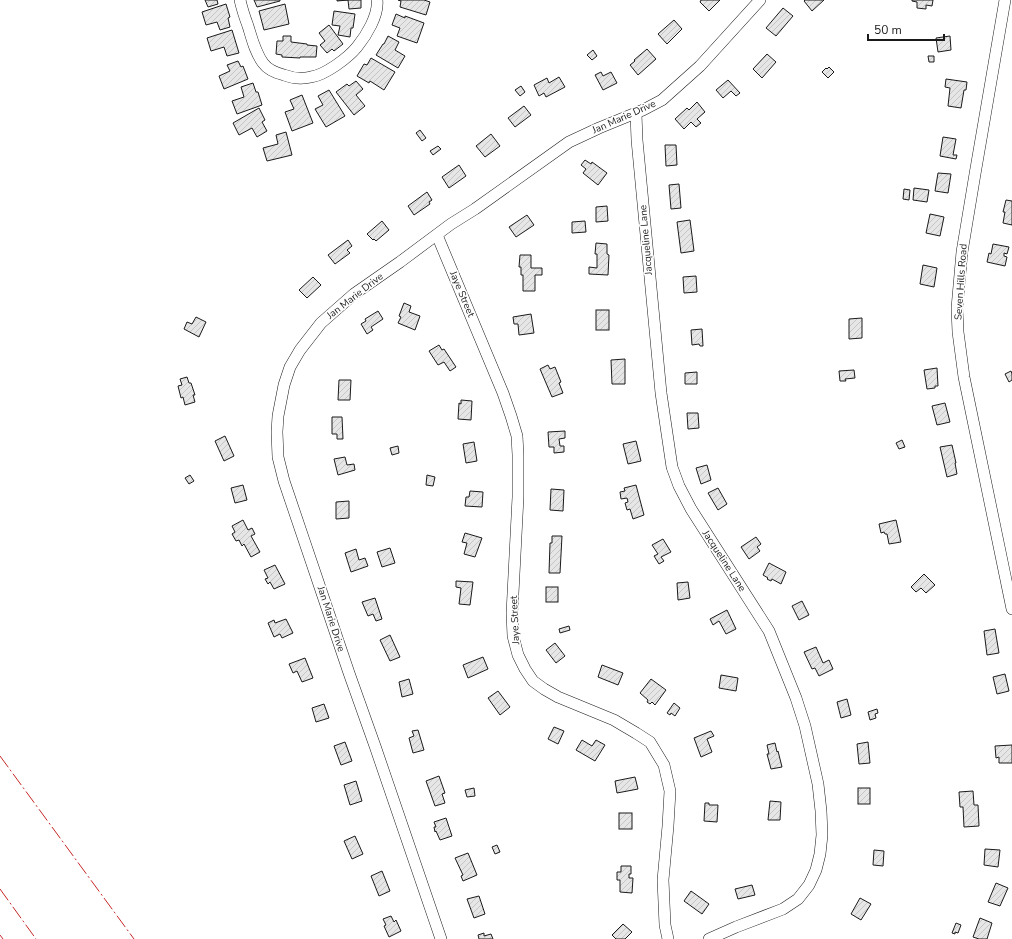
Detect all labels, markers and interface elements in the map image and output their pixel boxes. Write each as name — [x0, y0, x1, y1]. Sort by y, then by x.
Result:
scale bar — [868, 16, 944, 42]
text: 50 m — [874, 22, 902, 38]
street label: Jan Marie Drive — [589, 97, 658, 138]
street label: Jacqueline Lane — [636, 204, 656, 277]
street label: Seven Hills Road — [951, 243, 971, 321]
street label: Jaye Street — [446, 268, 478, 320]
street label: Jan Marie Drive — [323, 270, 386, 323]
street label: Jacqueline Lane — [698, 527, 749, 594]
street label: Jan Marie Drive — [314, 583, 348, 654]
street label: Jaye Street — [507, 595, 523, 646]

